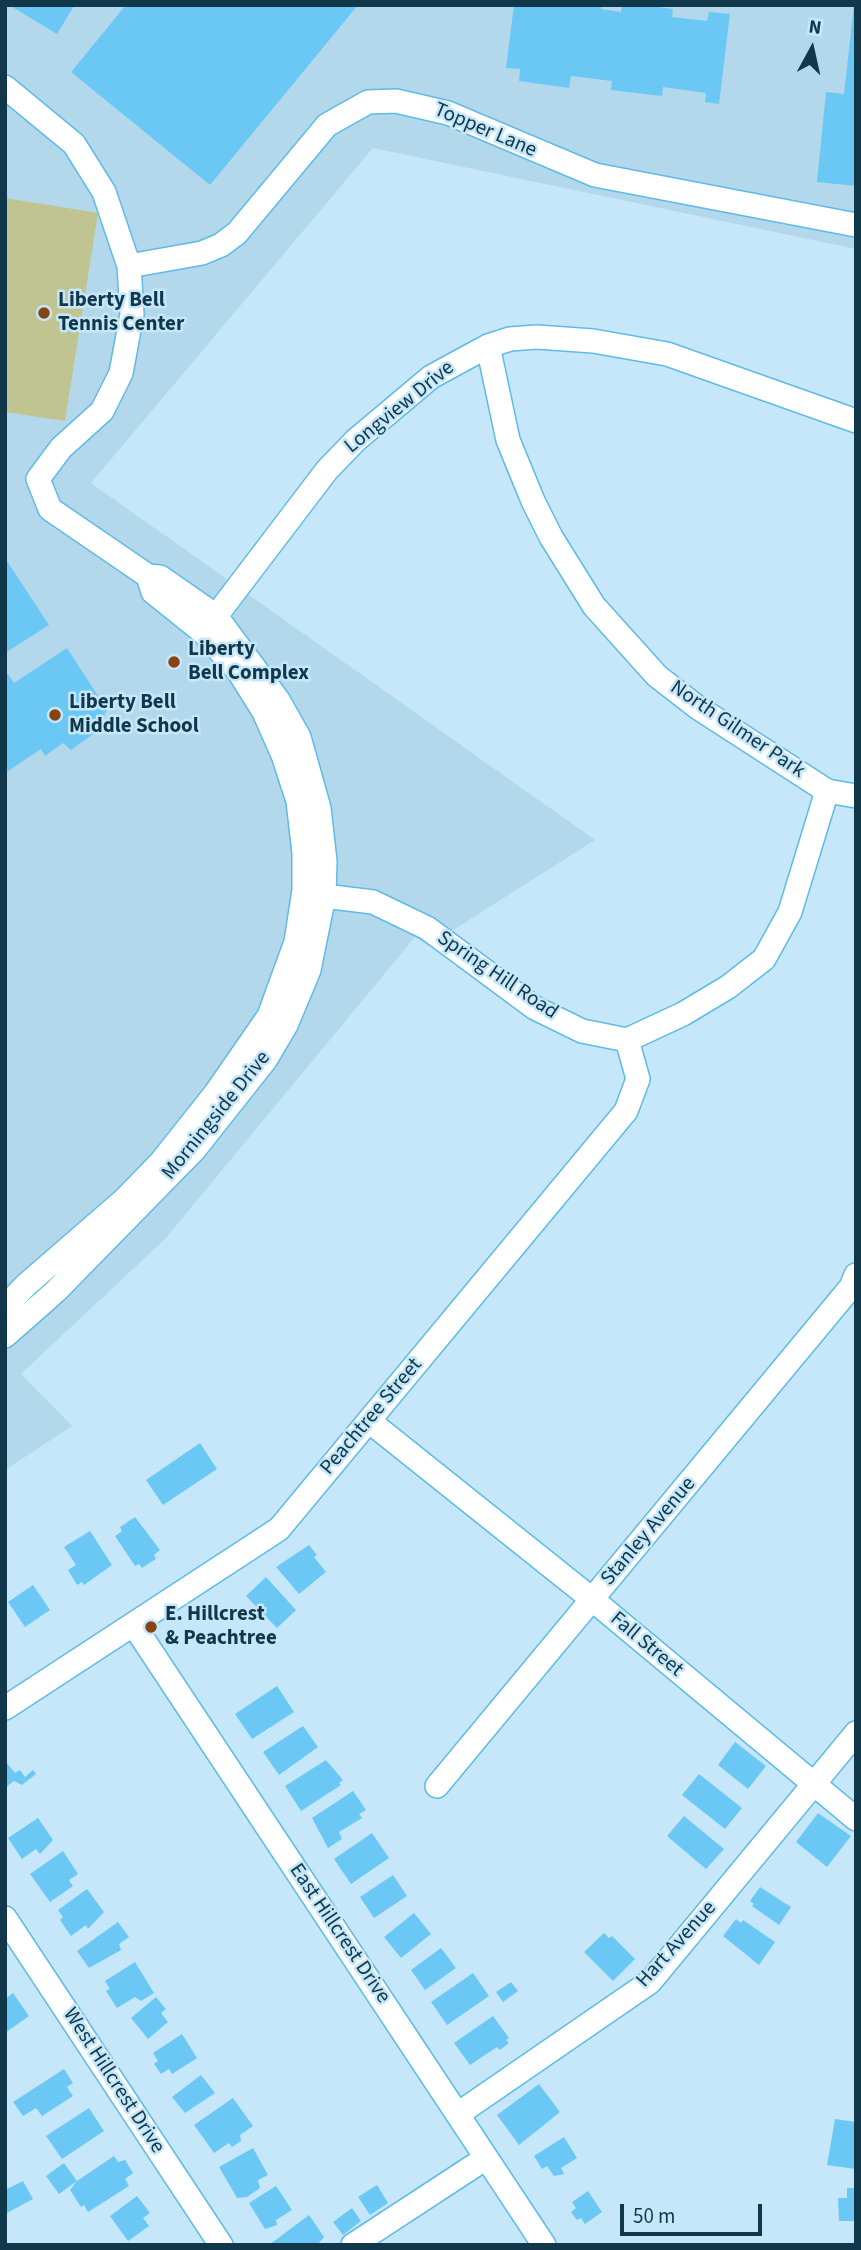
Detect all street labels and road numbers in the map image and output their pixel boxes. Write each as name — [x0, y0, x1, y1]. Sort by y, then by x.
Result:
street label: Topper Lane — [430, 98, 540, 164]
street label: Longview Drive — [340, 356, 460, 460]
street label: North Gilmer Park — [665, 676, 809, 784]
street label: Spring Hill Road — [432, 926, 562, 1026]
street label: Morningside Drive — [157, 1047, 277, 1185]
street label: Peachtree Street — [316, 1353, 428, 1481]
street label: Stanley Avenue — [596, 1473, 702, 1591]
street label: Fall Street — [604, 1607, 688, 1683]
street label: East Hillcrest Drive — [283, 1859, 395, 2009]
street label: Hart Avenue — [632, 1897, 722, 1993]
street label: West Hillcrest Drive — [57, 2004, 169, 2158]

